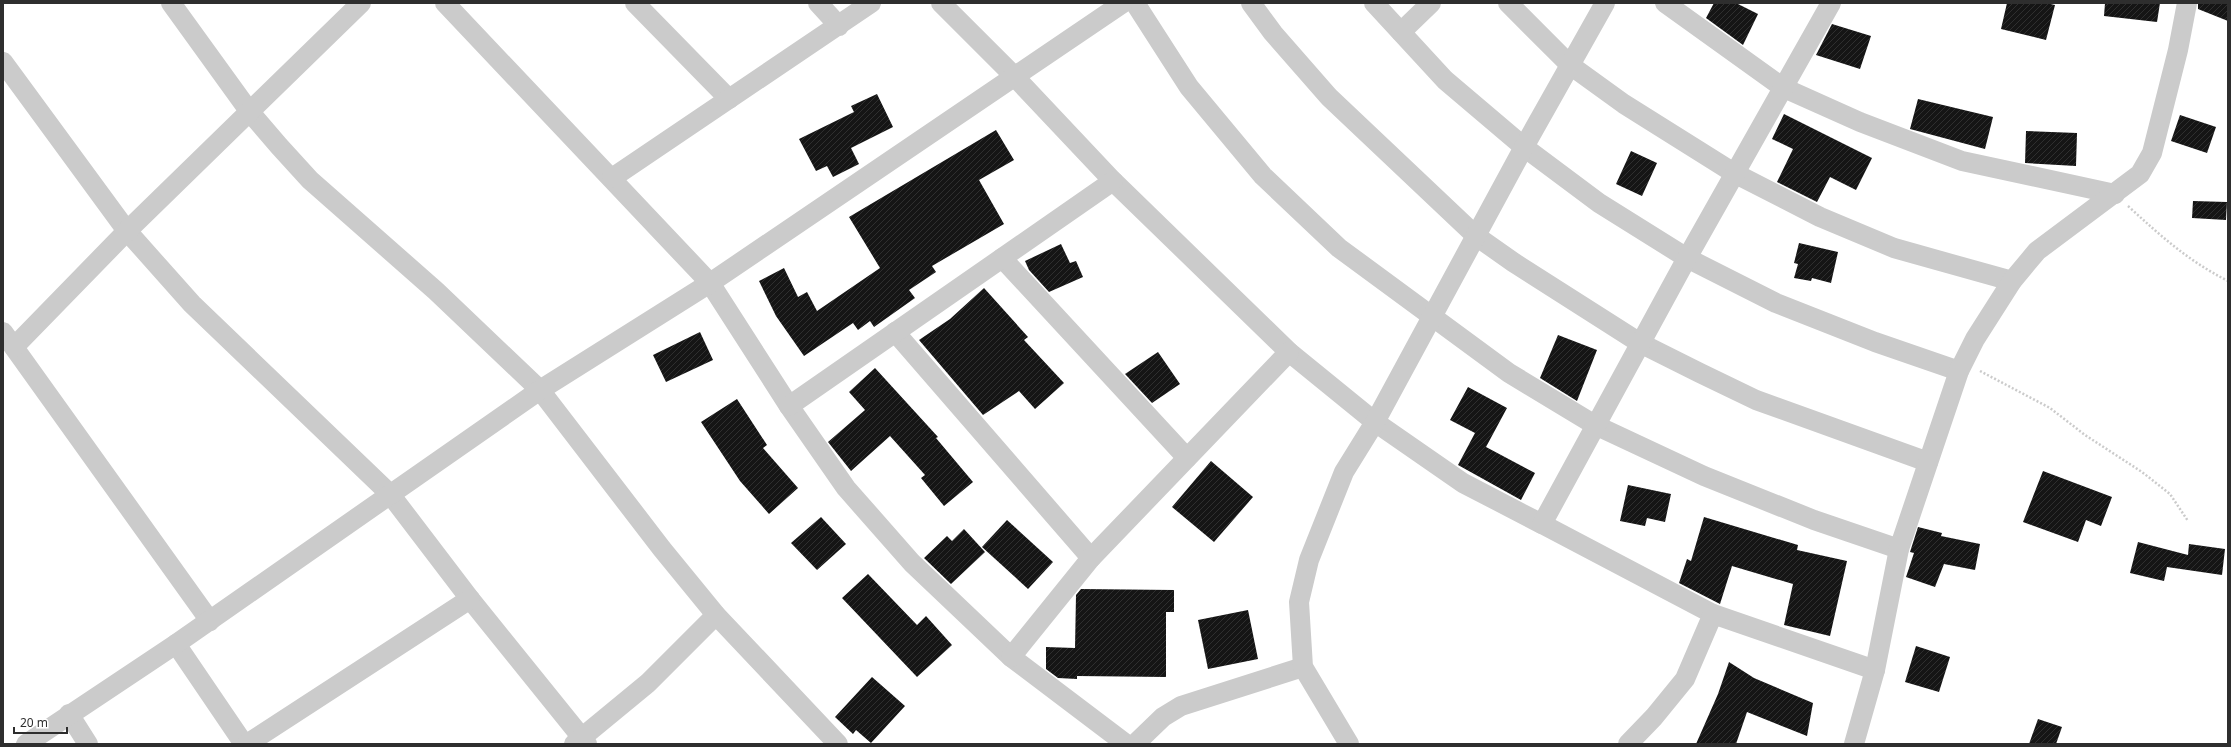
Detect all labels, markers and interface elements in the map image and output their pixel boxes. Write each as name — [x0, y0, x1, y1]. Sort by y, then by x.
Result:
scale bar — [14, 709, 67, 735]
text: 20 m — [20, 714, 48, 731]

